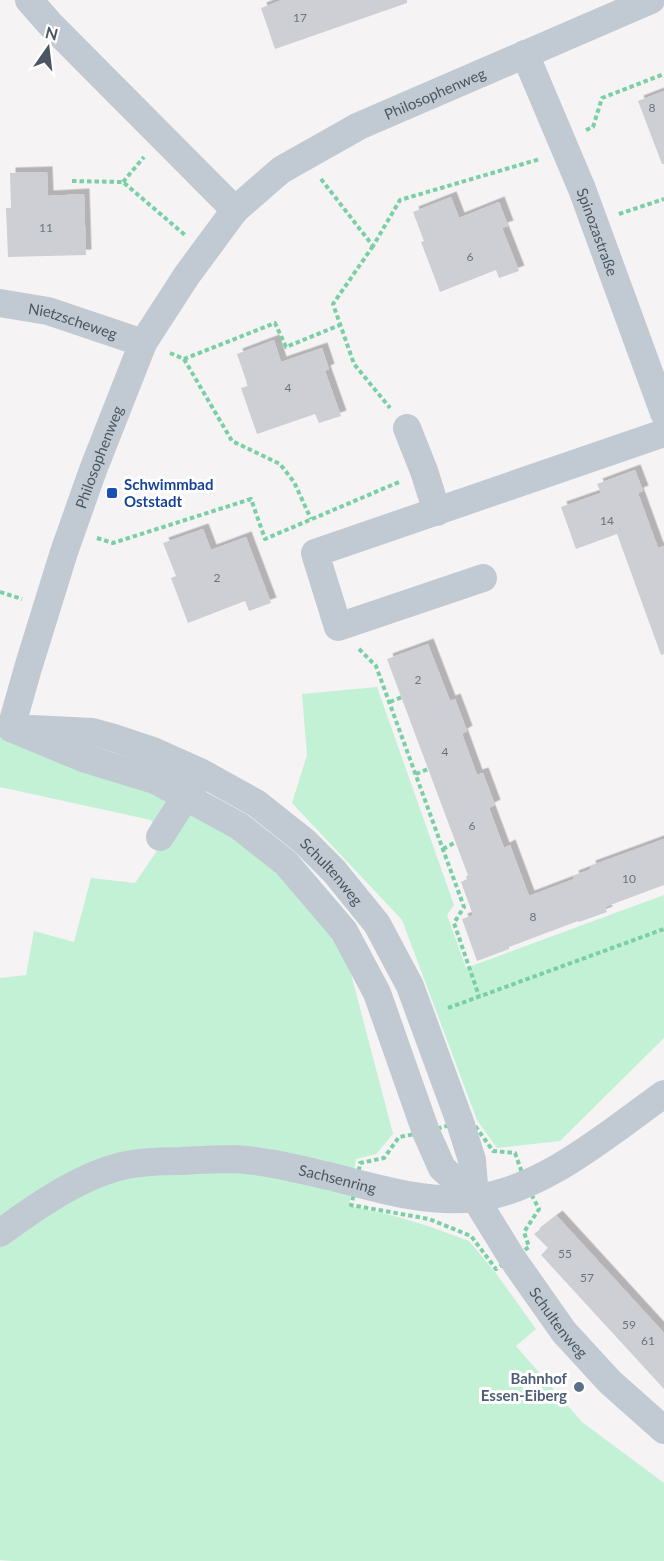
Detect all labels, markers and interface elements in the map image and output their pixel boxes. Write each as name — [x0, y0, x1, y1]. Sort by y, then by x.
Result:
house number: 17 — [293, 10, 307, 25]
north arrow — [18, 18, 78, 78]
text: N — [43, 22, 60, 44]
street label: Philosophenweg — [381, 64, 488, 123]
house number: 8 — [649, 100, 656, 115]
street label: Spinozastraße — [573, 185, 622, 278]
house number: 11 — [39, 220, 53, 235]
house number: 6 — [467, 249, 474, 264]
street label: Nietzscheweg — [27, 299, 120, 343]
house number: 4 — [285, 380, 292, 395]
street label: Philosophenweg — [71, 403, 127, 511]
place label: Schwimmbad Oststadt — [124, 475, 213, 510]
marker: Schwimmbad Oststadt — [105, 486, 119, 500]
house number: 14 — [600, 513, 614, 528]
house number: 2 — [214, 570, 221, 585]
house number: 2 — [415, 672, 422, 687]
house number: 4 — [442, 744, 449, 759]
house number: 6 — [469, 818, 476, 833]
street label: Schultenweg — [297, 834, 367, 909]
house number: 10 — [622, 871, 636, 886]
house number: 8 — [530, 909, 537, 924]
street label: Sachsenring — [297, 1160, 378, 1197]
house number: 55 — [558, 1246, 572, 1261]
house number: 57 — [580, 1270, 594, 1285]
street label: Schultenweg — [526, 1283, 592, 1361]
house number: 59 — [622, 1317, 636, 1332]
house number: 61 — [641, 1333, 655, 1348]
place label: Bahnhof Essen-Eiberg — [481, 1369, 568, 1404]
marker: Bahnhof Essen-Eiberg — [572, 1380, 586, 1394]

